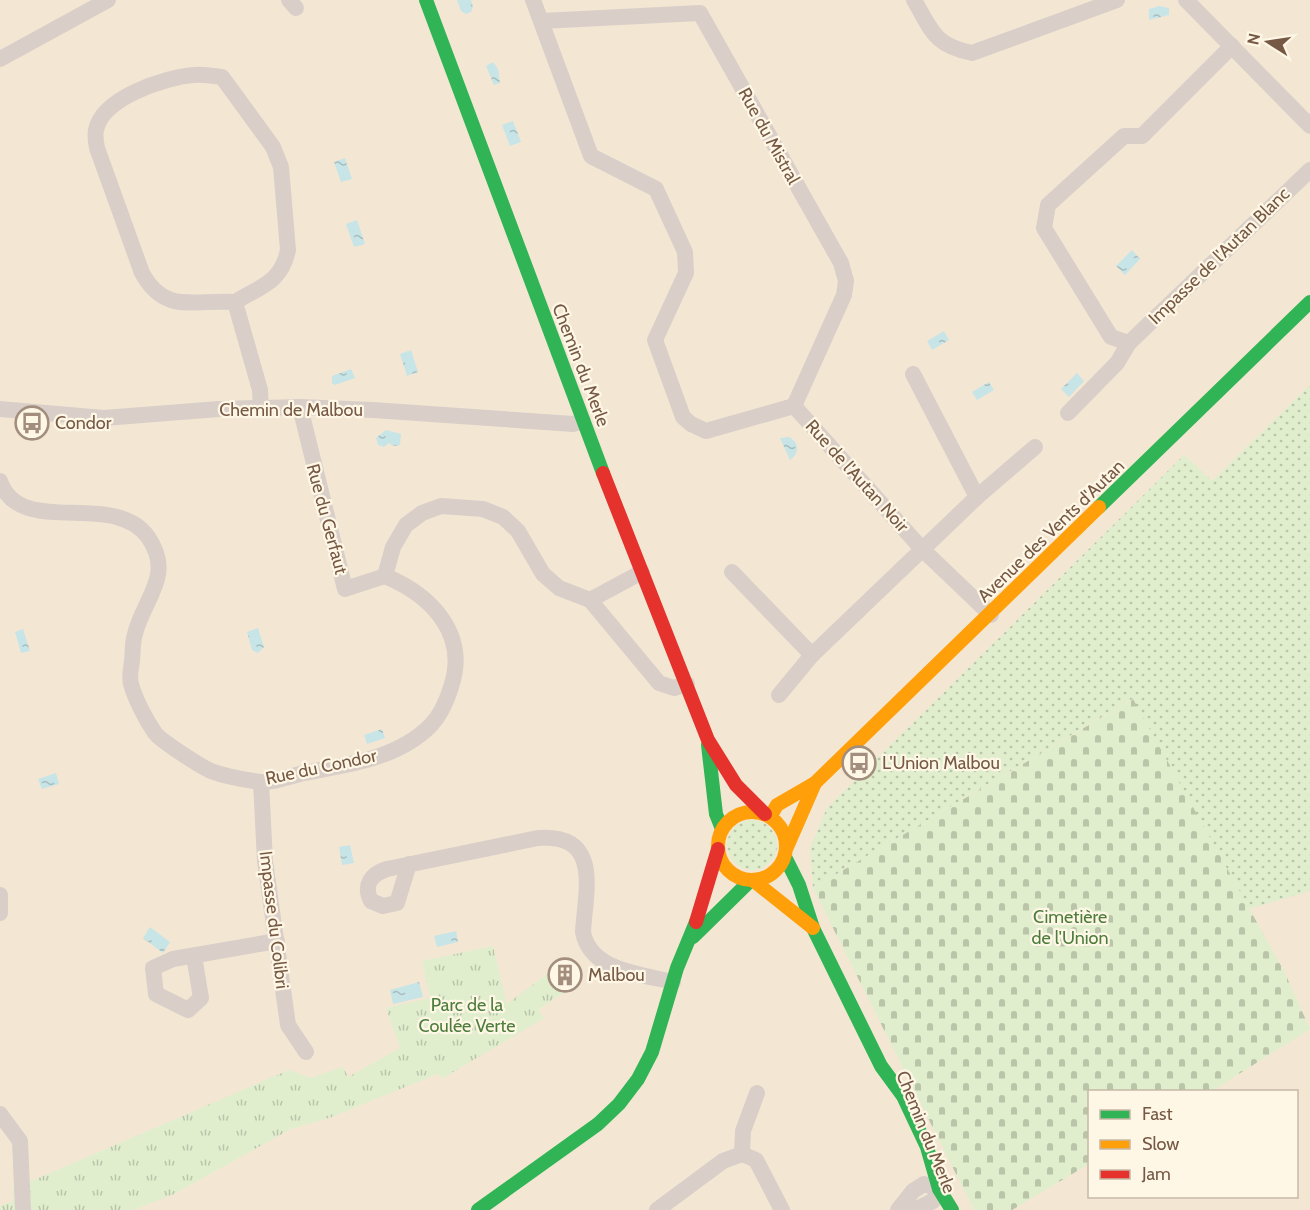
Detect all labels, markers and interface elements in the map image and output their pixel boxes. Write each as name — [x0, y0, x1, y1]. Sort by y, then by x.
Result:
north arrow — [1238, 12, 1298, 72]
text: N — [1243, 31, 1264, 46]
street label: Rue du Mistral — [733, 84, 805, 189]
street label: Impasse de l'Autan Blanc — [1144, 183, 1294, 329]
street label: Chemin du Merle — [547, 300, 615, 430]
street label: Chemin de Malbou — [219, 399, 363, 421]
bus stop icon: Condor — [14, 405, 50, 441]
place label: Condor — [55, 412, 112, 434]
street label: Rue de l'Autan Noir — [801, 415, 914, 537]
street label: Avenue des Vents d'Autan — [973, 455, 1129, 607]
street label: Rue du Gerfaut — [302, 461, 352, 577]
street label: Rue du Condor — [263, 744, 379, 790]
bus stop icon: L'Union Malbou — [841, 745, 877, 781]
place label: L'Union Malbou — [882, 752, 1000, 774]
street label: Impasse du Colibri — [255, 850, 293, 990]
park label: Cimetière de l'Union — [1031, 906, 1109, 949]
building icon: Malbou — [547, 957, 583, 993]
place label: Malbou — [588, 964, 645, 986]
park label: Parc de la Coulée Verte — [419, 994, 515, 1037]
street label: Chemin du Merle — [891, 1068, 961, 1196]
legend — [1088, 1090, 1298, 1198]
text: Fast — [1142, 1103, 1173, 1125]
text: Slow — [1142, 1133, 1179, 1155]
text: Jam — [1141, 1163, 1171, 1185]

